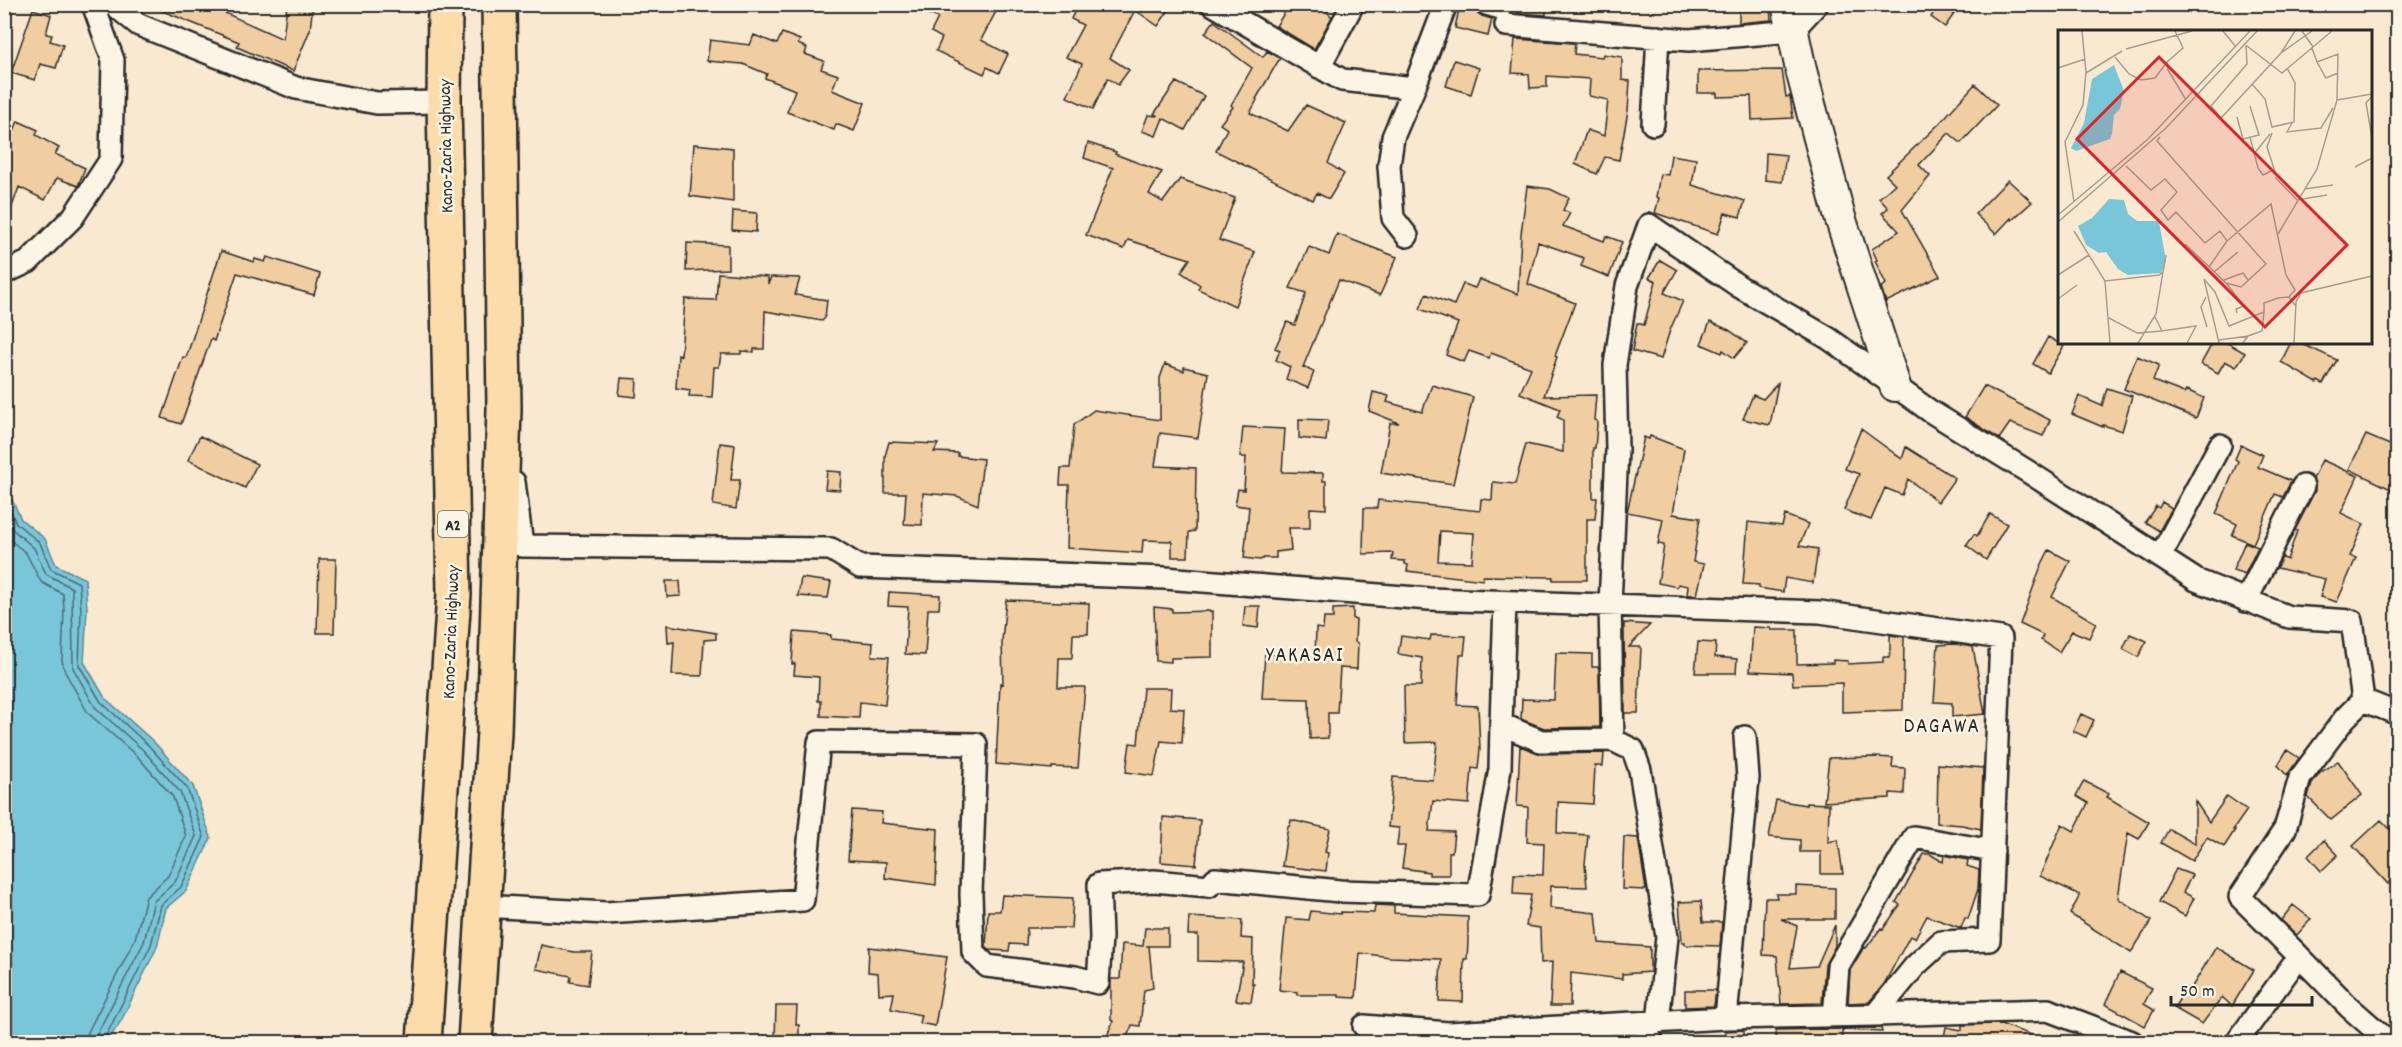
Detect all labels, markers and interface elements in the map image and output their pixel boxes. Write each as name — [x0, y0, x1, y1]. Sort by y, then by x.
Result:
inset map — [2058, 30, 2372, 344]
street label: Kano-Zaria Highway — [434, 78, 461, 213]
road number: A2 — [438, 511, 468, 537]
street label: Kano-Zaria Highway — [438, 564, 467, 700]
district label: YAKASAI — [1266, 642, 1344, 672]
district label: DAGAWA — [1904, 713, 1980, 743]
scale bar — [2171, 969, 2312, 1007]
text: 50 m — [2180, 980, 2215, 1005]

